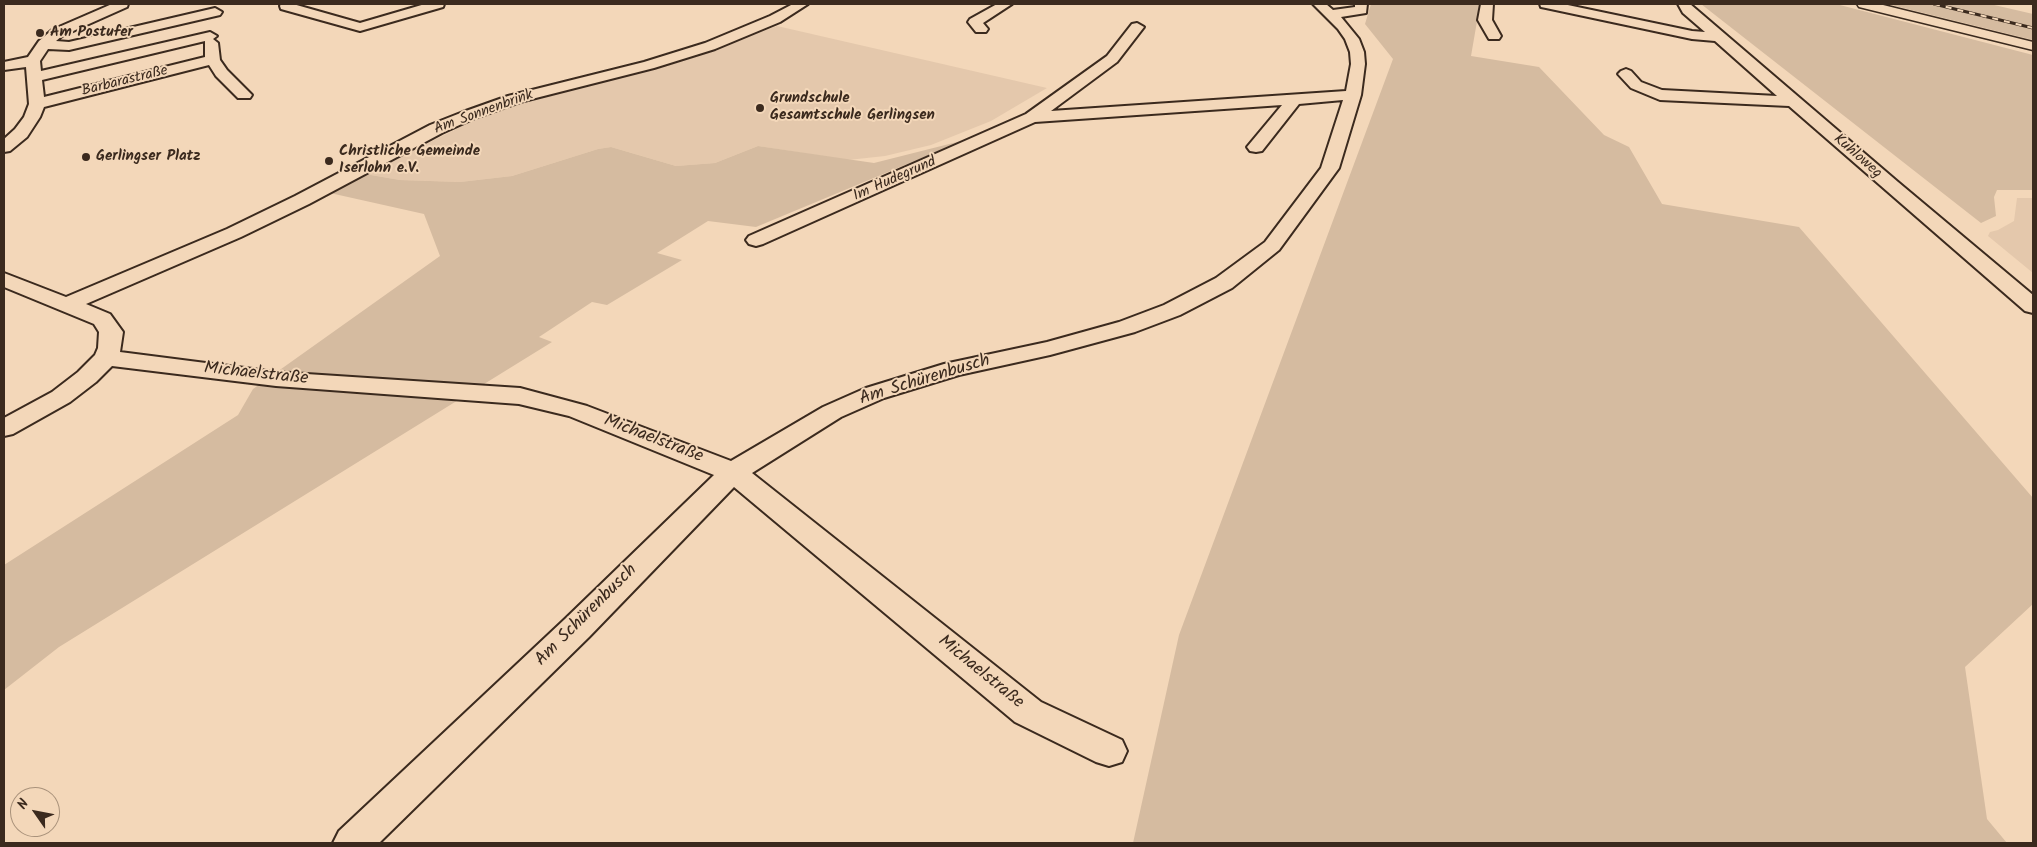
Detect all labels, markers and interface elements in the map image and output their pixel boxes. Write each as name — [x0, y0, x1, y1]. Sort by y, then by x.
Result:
place label: Am Postufer — [50, 24, 133, 42]
marker: Am Postufer — [34, 27, 46, 39]
street label: Barbarastraße — [80, 63, 170, 101]
street label: Am Sonnenbrink — [432, 87, 536, 139]
place label: Grundschule Gesamtschule Gerlingsen — [770, 90, 935, 125]
marker: Grundschule Gesamtschule Gerlingsen — [754, 102, 766, 114]
street label: Kuhloweg — [1829, 131, 1885, 183]
place label: Christliche Gemeinde Iserlohn e.V. — [339, 143, 480, 178]
place label: Gerlingser Platz — [96, 148, 200, 166]
marker: Gerlingser Platz — [80, 151, 92, 163]
street label: Im Hudegrund — [851, 154, 939, 206]
marker: Christliche Gemeinde Iserlohn e.V. — [323, 155, 335, 167]
street label: Am Schürenbusch — [857, 351, 993, 411]
street label: Michaelstraße — [203, 359, 309, 391]
street label: Michaelstraße — [600, 411, 706, 469]
street label: Am Schürenbusch — [531, 560, 643, 672]
street label: Michaelstraße — [932, 632, 1028, 714]
north arrow — [10, 787, 60, 837]
text: N — [12, 795, 35, 814]

